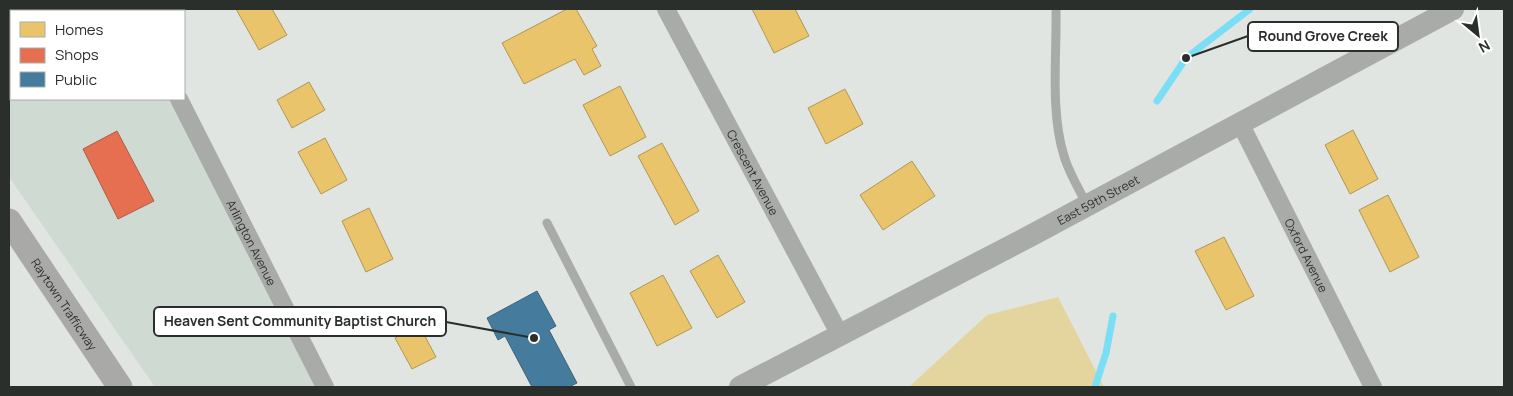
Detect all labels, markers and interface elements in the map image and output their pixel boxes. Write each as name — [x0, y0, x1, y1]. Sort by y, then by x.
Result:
legend — [10, 10, 185, 100]
north arrow — [1453, 10, 1503, 60]
text: Homes — [55, 19, 104, 40]
callout: Round Grove Creek — [1248, 22, 1398, 51]
text: Round Grove Creek — [1258, 26, 1388, 45]
text: N — [1476, 36, 1494, 58]
text: Shops — [55, 44, 99, 65]
text: Public — [55, 69, 97, 90]
street label: Crescent Avenue — [723, 126, 783, 218]
street label: East 59th Street — [1054, 171, 1142, 229]
street label: Arlington Avenue — [223, 197, 281, 288]
street label: Oxford Avenue — [1281, 215, 1332, 295]
street label: Raytown Trafficway — [28, 255, 102, 354]
callout: Heaven Sent Community Baptist Church — [154, 307, 446, 336]
text: Heaven Sent Community Baptist Church — [164, 311, 436, 330]

